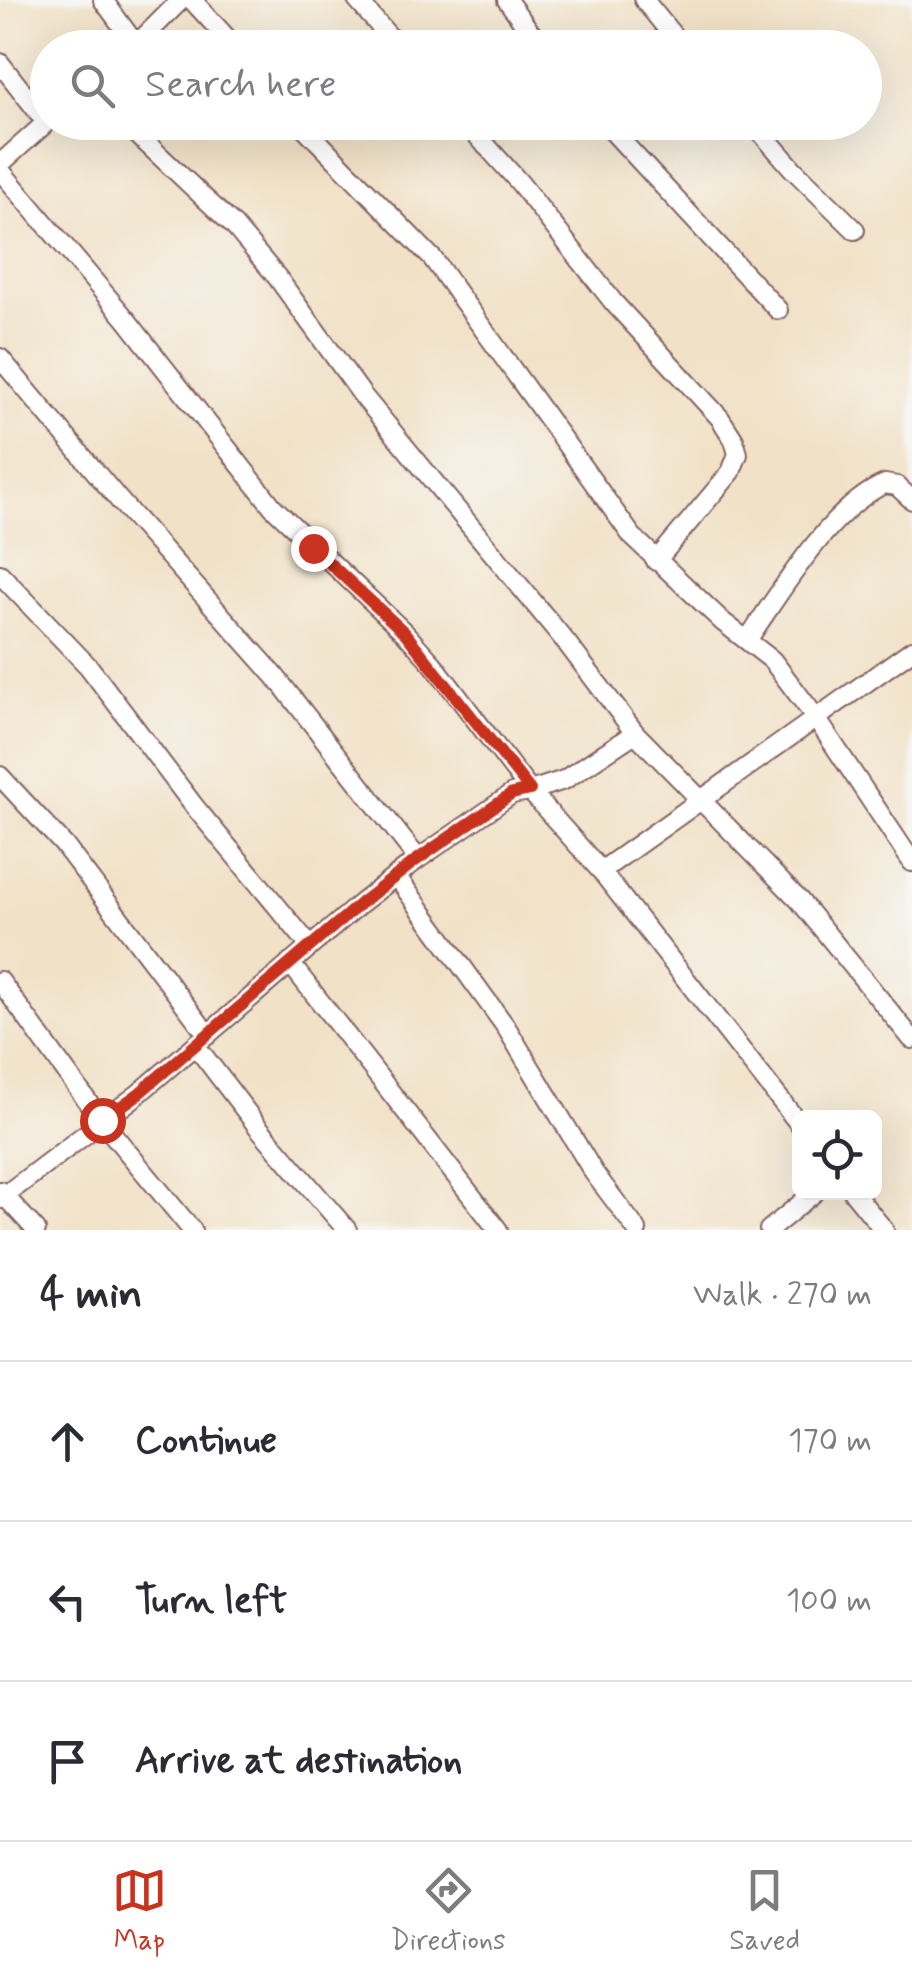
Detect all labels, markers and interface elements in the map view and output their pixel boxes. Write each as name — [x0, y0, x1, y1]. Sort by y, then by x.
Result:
search box — [30, 30, 882, 140]
icon: search — [65, 58, 120, 113]
text: Search here — [145, 61, 336, 110]
route end — [291, 526, 337, 572]
route start — [80, 1098, 126, 1144]
map controls — [792, 1110, 882, 1200]
button: locate — [792, 1110, 882, 1200]
text: 4 min — [40, 1268, 142, 1323]
text: Walk · 270 m — [693, 1274, 872, 1316]
icon: ahead — [40, 1414, 95, 1469]
text: Continue — [135, 1417, 277, 1466]
text: 170 m — [788, 1420, 872, 1462]
icon: left — [40, 1574, 95, 1629]
text: Turn left — [135, 1577, 287, 1626]
text: 100 m — [786, 1580, 872, 1622]
icon: arrive — [40, 1734, 95, 1789]
text: Arrive at destination — [135, 1737, 462, 1786]
tab: Map — [112, 1863, 167, 1960]
tab: Directions — [391, 1863, 506, 1960]
tab: Saved — [729, 1863, 800, 1960]

